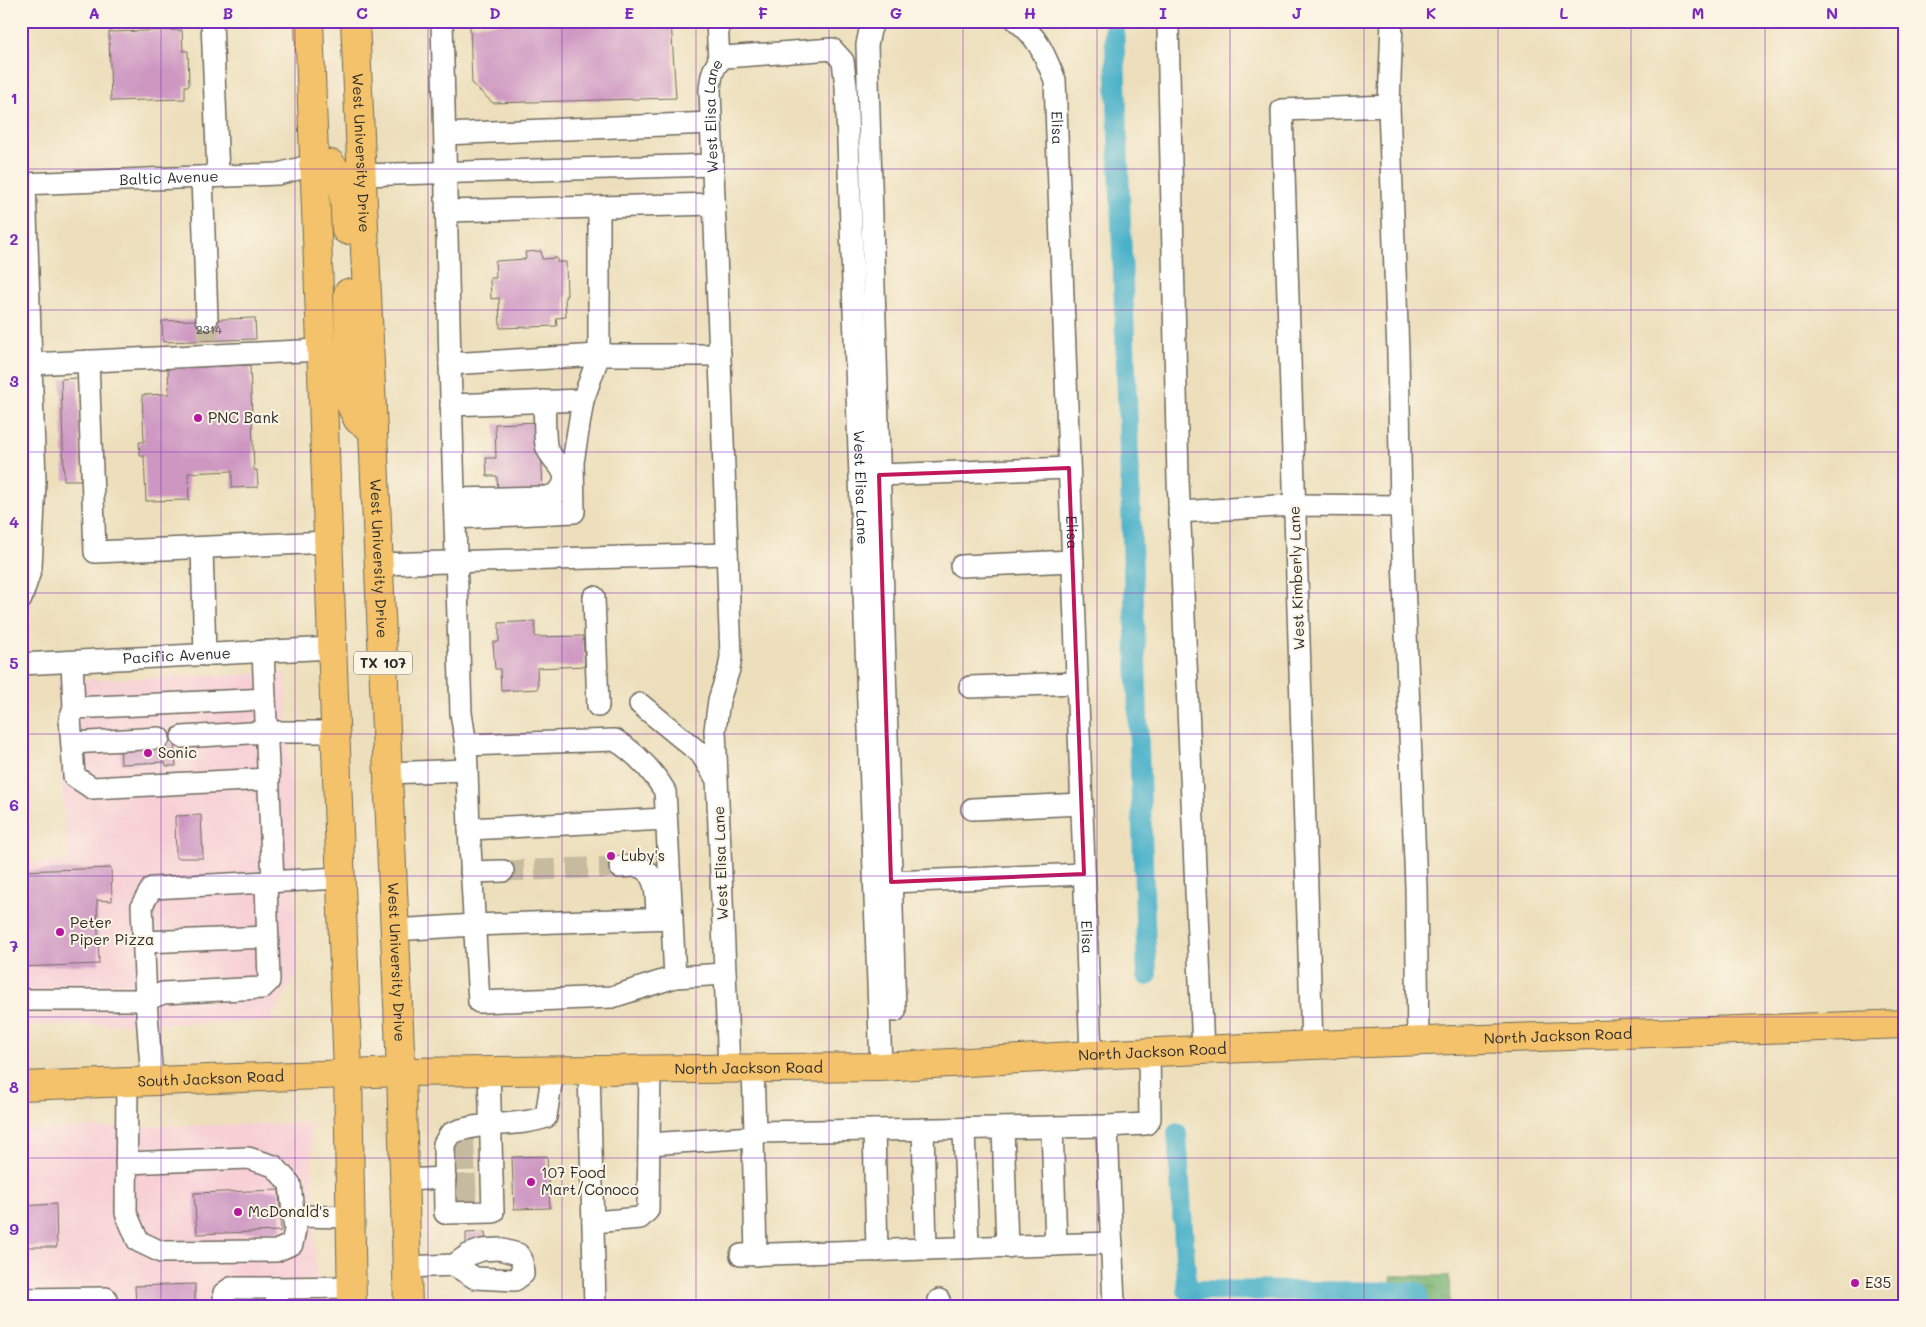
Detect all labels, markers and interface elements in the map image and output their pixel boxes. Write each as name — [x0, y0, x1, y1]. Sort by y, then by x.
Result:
text: A — [88, 2, 100, 23]
text: B — [223, 2, 233, 23]
text: C — [356, 2, 368, 23]
text: D — [489, 2, 501, 23]
text: E — [624, 2, 634, 23]
text: F — [758, 2, 768, 23]
text: G — [890, 2, 902, 23]
text: H — [1024, 2, 1036, 23]
text: I — [1159, 2, 1167, 23]
text: J — [1292, 2, 1302, 23]
text: K — [1426, 2, 1436, 23]
text: L — [1559, 2, 1569, 23]
text: M — [1692, 2, 1704, 23]
text: N — [1826, 2, 1838, 23]
street label: West Elisa Lane — [699, 54, 727, 173]
street label: West University Drive — [348, 73, 375, 233]
text: 1 — [10, 87, 18, 108]
street label: Elisa — [1047, 111, 1068, 145]
street label: Baltic Avenue — [119, 165, 219, 189]
text: 2 — [10, 228, 19, 249]
house number: 2314 — [196, 321, 222, 337]
text: 3 — [9, 370, 19, 391]
place label: PNC Bank — [208, 407, 279, 427]
marker: PNC Bank — [192, 412, 204, 424]
street label: West Elisa Lane — [850, 430, 873, 545]
street label: West University Drive — [366, 478, 393, 639]
street label: West Kimberly Lane — [1283, 506, 1309, 651]
text: 4 — [9, 511, 19, 532]
street label: Elisa — [1062, 515, 1083, 550]
street label: Pacific Avenue — [122, 642, 231, 668]
road number: TX 107 — [354, 651, 412, 674]
text: 5 — [9, 652, 19, 673]
place label: Sonic — [158, 742, 197, 762]
marker: Sonic — [142, 747, 154, 759]
text: 6 — [9, 794, 19, 815]
street label: West Elisa Lane — [708, 806, 732, 921]
place label: Luby's — [621, 845, 665, 865]
marker: Luby's — [605, 850, 617, 862]
street label: West University Drive — [384, 882, 411, 1042]
place label: Peter Piper Pizza — [70, 912, 154, 949]
street label: Elisa — [1077, 920, 1098, 954]
marker: Peter Piper Pizza — [54, 926, 66, 938]
text: 7 — [10, 935, 19, 956]
street label: North Jackson Road — [1483, 1023, 1633, 1048]
street label: North Jackson Road — [1077, 1038, 1227, 1065]
street label: North Jackson Road — [674, 1057, 823, 1078]
street label: South Jackson Road — [137, 1065, 284, 1091]
text: 8 — [9, 1076, 19, 1097]
place label: 107 Food Mart/Conoco — [541, 1162, 639, 1199]
marker: 107 Food Mart/Conoco — [525, 1176, 537, 1188]
place label: McDonald's — [248, 1201, 330, 1221]
marker: McDonald's — [232, 1206, 244, 1218]
text: 9 — [9, 1218, 19, 1239]
place label: E35 — [1865, 1272, 1891, 1292]
marker: E35 — [1849, 1277, 1861, 1289]

